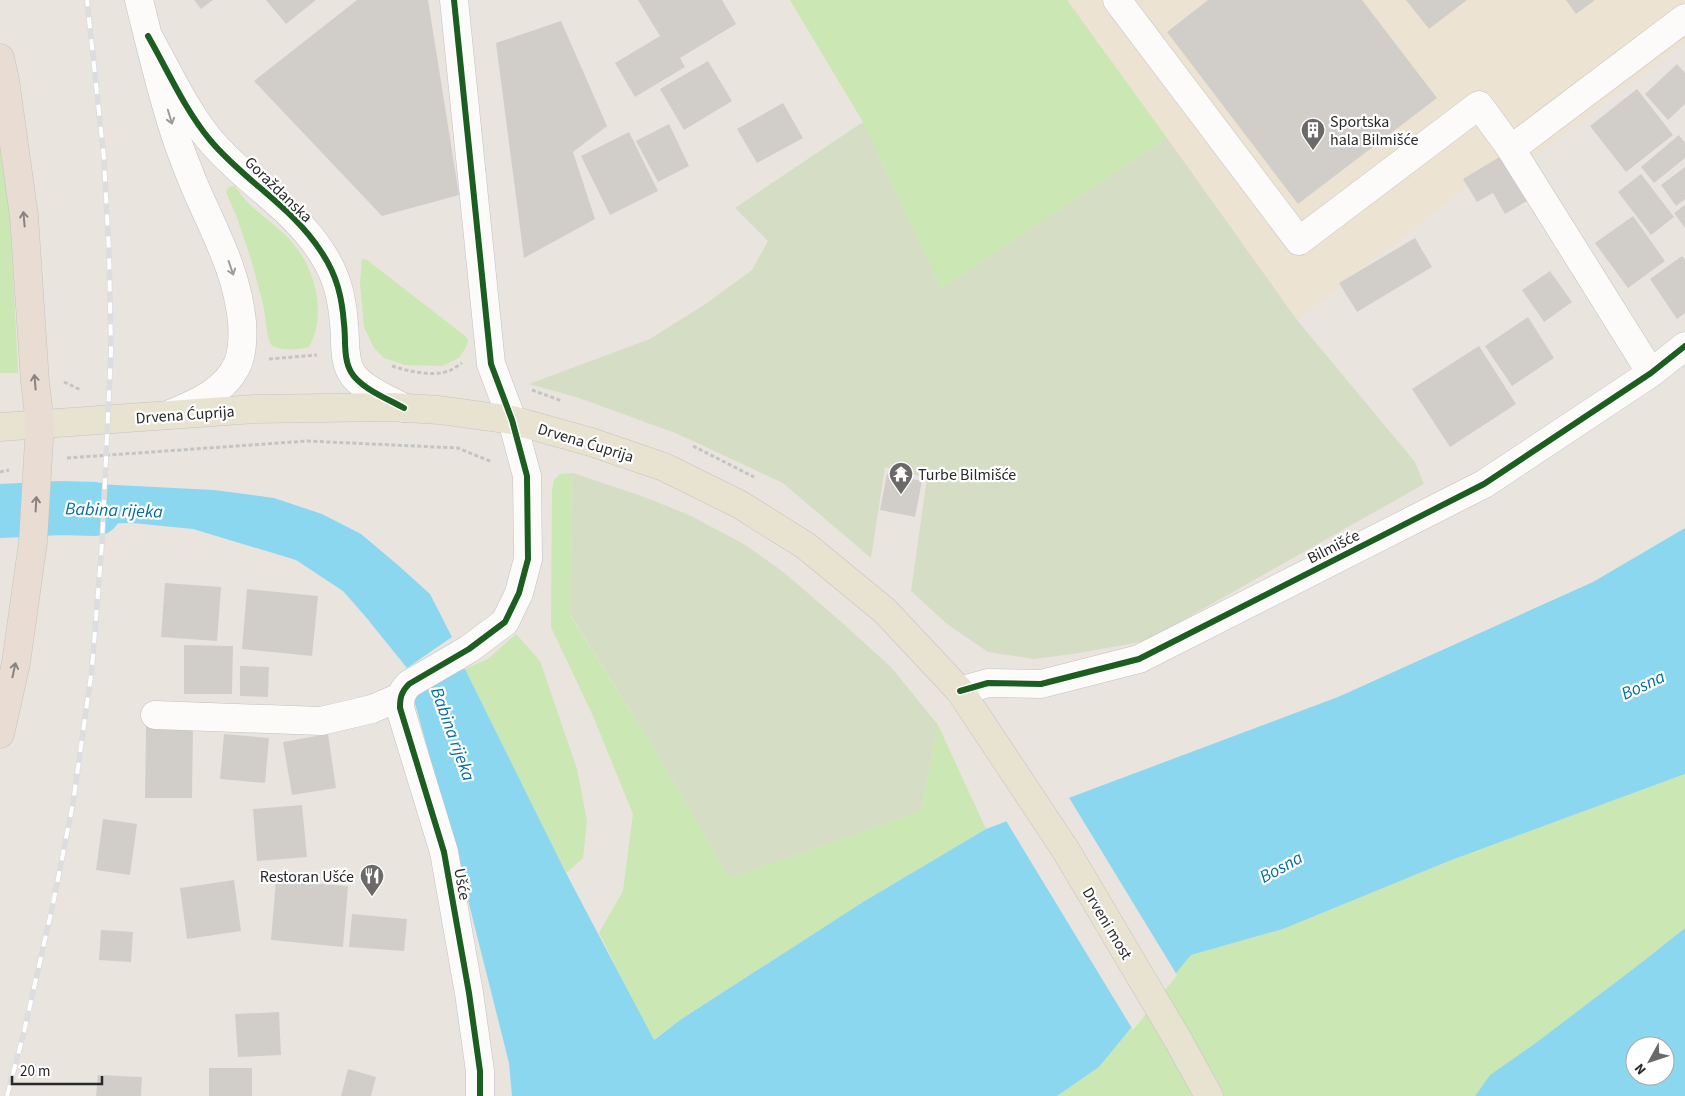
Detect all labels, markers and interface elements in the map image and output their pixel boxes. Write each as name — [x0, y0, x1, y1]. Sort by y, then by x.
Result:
one-way arrow — [166, 109, 176, 125]
place label: Sportska hala Bilmišće — [1330, 111, 1418, 151]
building icon: Sportska hala Bilmišće — [1300, 117, 1326, 151]
street label: Goraždanska — [239, 152, 317, 228]
one-way arrow — [20, 212, 29, 228]
one-way arrow — [226, 260, 236, 276]
one-way arrow — [30, 374, 40, 390]
street label: Drvena Ćuprija — [135, 401, 235, 429]
street label: Drvena Ćuprija — [535, 418, 636, 468]
temple icon: Turbe Bilmišće — [888, 461, 914, 495]
place label: Turbe Bilmišće — [918, 464, 1016, 486]
one-way arrow — [31, 496, 40, 512]
water label: Babina rijeka — [65, 496, 164, 525]
street label: Bilmišće — [1303, 524, 1364, 569]
one-way arrow — [10, 662, 19, 678]
water label: Bosna — [1617, 664, 1670, 706]
water label: Babina rijeka — [424, 684, 481, 785]
water label: Bosna — [1255, 845, 1308, 889]
restaurant icon: Restoran Ušće — [359, 863, 385, 897]
place label: Restoran Ušće — [260, 866, 354, 888]
street label: Ušće — [448, 867, 476, 902]
street label: Drveni most — [1077, 883, 1138, 964]
north arrow — [1625, 1036, 1675, 1086]
scale bar — [12, 1054, 102, 1086]
text: N — [1630, 1059, 1651, 1079]
text: 20 m — [20, 1061, 50, 1082]

